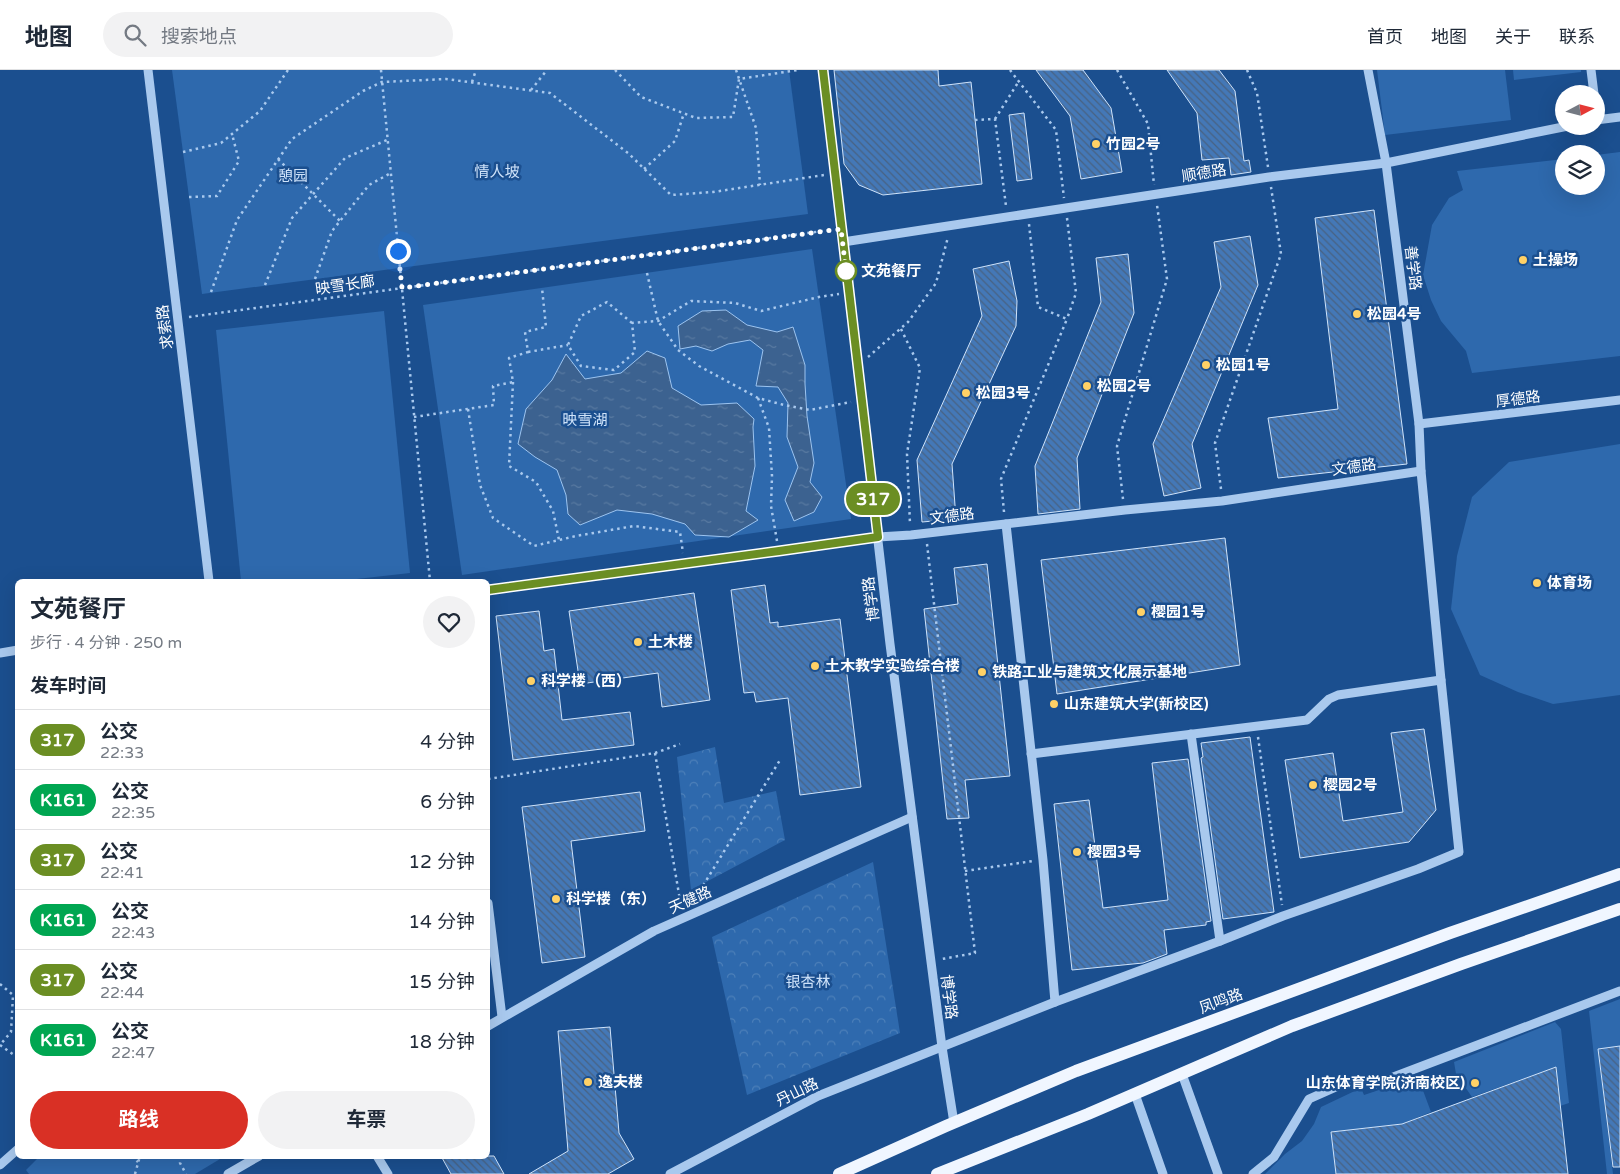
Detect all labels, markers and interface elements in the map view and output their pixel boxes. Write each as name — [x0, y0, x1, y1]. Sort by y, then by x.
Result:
search box — [103, 12, 453, 57]
icon: search — [121, 21, 149, 49]
text: 地图 — [25, 23, 73, 52]
text: 搜索地点 — [161, 26, 237, 48]
text: 首页 — [1367, 26, 1403, 48]
text: 地图 — [1431, 26, 1467, 48]
text: 关于 — [1495, 26, 1531, 48]
text: 联系 — [1559, 26, 1595, 48]
north arrow — [1555, 85, 1605, 135]
map controls — [1555, 85, 1605, 195]
place label: 竹园2号 — [1106, 135, 1160, 153]
marker: 竹园2号 — [1090, 138, 1102, 150]
button: layers — [1555, 145, 1605, 195]
street label: 顺德路 — [1180, 161, 1228, 185]
park label: 情人坡 — [474, 163, 520, 181]
park label: 憩园 — [278, 167, 308, 185]
your location — [386, 239, 411, 264]
street label: 善学路 — [1401, 245, 1425, 291]
place label: 土操场 — [1533, 251, 1578, 269]
marker: 土操场 — [1517, 254, 1529, 266]
marker: 文苑餐厅 — [835, 260, 857, 282]
place label: 文苑餐厅 — [861, 262, 921, 280]
street label: 映雪长廊 — [314, 272, 376, 298]
street label: 求索路 — [153, 304, 177, 350]
place label: 松园4号 — [1367, 305, 1421, 323]
marker: 松园4号 — [1351, 308, 1363, 320]
place label: 松园1号 — [1216, 356, 1270, 374]
marker: 松园1号 — [1200, 359, 1212, 371]
place label: 松园2号 — [1097, 377, 1151, 395]
marker: 松园2号 — [1081, 380, 1093, 392]
place label: 松园3号 — [976, 384, 1030, 402]
marker: 松园3号 — [960, 387, 972, 399]
street label: 厚德路 — [1495, 387, 1541, 411]
park label: 映雪湖 — [562, 411, 608, 429]
street label: 文德路 — [1330, 455, 1378, 479]
line badge: 317 — [844, 483, 902, 515]
text: 317 — [856, 488, 890, 510]
street label: 文德路 — [929, 504, 975, 528]
place label: 体育场 — [1547, 574, 1592, 592]
street label: 博学路 — [859, 576, 883, 622]
marker: 体育场 — [1531, 577, 1543, 589]
text: 文苑餐厅 — [30, 595, 126, 624]
button: heart — [423, 596, 475, 648]
place label: 樱园1号 — [1151, 603, 1205, 621]
marker: 樱园1号 — [1135, 606, 1147, 618]
text: 步行 · 4 分钟 · 250 m — [30, 633, 182, 653]
place label: 土木楼 — [648, 633, 693, 651]
marker: 土木楼 — [632, 636, 644, 648]
place label: 土木教学实验综合楼 — [825, 657, 960, 675]
marker: 土木教学实验综合楼 — [809, 660, 821, 672]
place label: 铁路工业与建筑文化展示基地 — [992, 663, 1187, 681]
marker: 铁路工业与建筑文化展示基地 — [976, 666, 988, 678]
place label: 科学楼（西） — [541, 672, 631, 690]
text: 发车时间 — [30, 675, 106, 697]
marker: 科学楼（西） — [525, 675, 537, 687]
place label: 山东建筑大学(新校区) — [1064, 695, 1209, 713]
marker: 山东建筑大学(新校区) — [1048, 698, 1060, 710]
text: 公交 — [100, 721, 138, 743]
text: 317 — [41, 729, 74, 751]
text: 4 分钟 — [420, 731, 475, 753]
text: 22:33 — [100, 743, 144, 763]
place label: 樱园2号 — [1323, 776, 1377, 794]
marker: 樱园2号 — [1307, 779, 1319, 791]
text: 公交 — [111, 781, 149, 803]
text: K161 — [40, 789, 86, 811]
text: 6 分钟 — [420, 791, 475, 813]
text: 22:35 — [111, 803, 155, 823]
text: 公交 — [100, 841, 138, 863]
place label: 樱园3号 — [1087, 843, 1141, 861]
marker: 樱园3号 — [1071, 846, 1083, 858]
text: 317 — [41, 849, 74, 871]
text: 12 分钟 — [408, 851, 475, 873]
text: 22:41 — [100, 863, 144, 883]
street label: 天健路 — [666, 883, 714, 917]
place label: 科学楼（东） — [566, 890, 656, 908]
marker: 科学楼（东） — [550, 893, 562, 905]
text: 公交 — [111, 901, 149, 923]
text: K161 — [40, 909, 86, 931]
text: 14 分钟 — [408, 911, 475, 933]
text: 22:43 — [111, 923, 155, 943]
text: 公交 — [100, 961, 138, 983]
text: 317 — [41, 969, 74, 991]
text: 15 分钟 — [408, 971, 475, 993]
park label: 银杏林 — [785, 973, 831, 991]
street label: 博学路 — [937, 974, 961, 1020]
text: 22:44 — [100, 983, 144, 1003]
street label: 凤鸣路 — [1197, 985, 1245, 1017]
text: 公交 — [111, 1021, 149, 1043]
text: K161 — [40, 1029, 86, 1051]
text: 18 分钟 — [408, 1031, 475, 1053]
text: 22:47 — [111, 1043, 155, 1063]
place label: 逸夫楼 — [598, 1073, 643, 1091]
street label: 丹山路 — [773, 1074, 821, 1110]
place label: 山东体育学院(济南校区) — [1306, 1074, 1465, 1092]
marker: 逸夫楼 — [582, 1076, 594, 1088]
marker: 山东体育学院(济南校区) — [1469, 1077, 1481, 1089]
button: 路线 — [30, 1091, 248, 1149]
button: 车票 — [258, 1091, 475, 1149]

